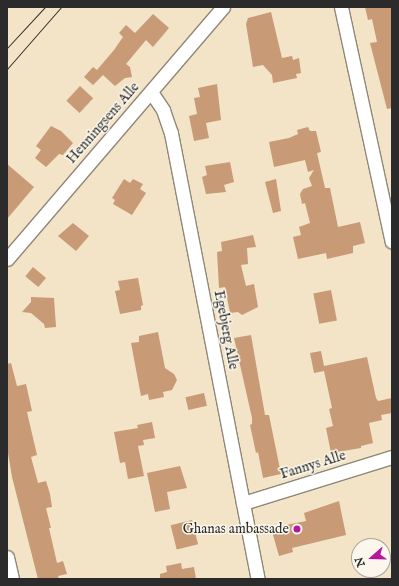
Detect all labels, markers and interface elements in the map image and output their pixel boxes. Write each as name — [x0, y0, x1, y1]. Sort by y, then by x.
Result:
street label: Henningsens Alle — [63, 79, 143, 167]
street label: Egebjerg Alle — [210, 289, 242, 371]
street label: Fannys Alle — [278, 447, 348, 483]
place label: Ghanas ambassade — [183, 521, 289, 537]
marker: Ghanas ambassade — [292, 524, 302, 534]
north arrow — [351, 538, 391, 578]
text: N — [352, 555, 369, 569]

